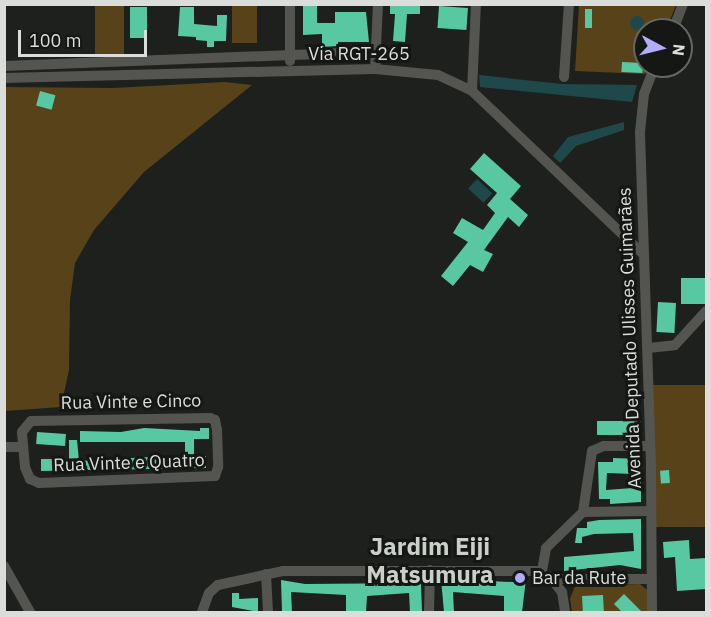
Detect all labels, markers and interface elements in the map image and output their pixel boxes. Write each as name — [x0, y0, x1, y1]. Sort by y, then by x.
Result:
scale bar — [21, 18, 150, 56]
north arrow — [633, 18, 693, 78]
text: 100 m — [29, 29, 81, 52]
street label: Via RGT-265 — [308, 43, 410, 65]
text: N — [668, 43, 690, 57]
street label: Avenida Deputado Ulisses Guimarães — [614, 187, 646, 489]
street label: Rua Vinte e Cinco — [60, 390, 202, 414]
street label: Rua Vinte e Quatro — [53, 450, 205, 476]
district label: Jardim Eiji Matsumura — [366, 533, 494, 589]
place label: Bar da Rute — [532, 567, 626, 589]
marker: Bar da Rute — [513, 571, 527, 585]

